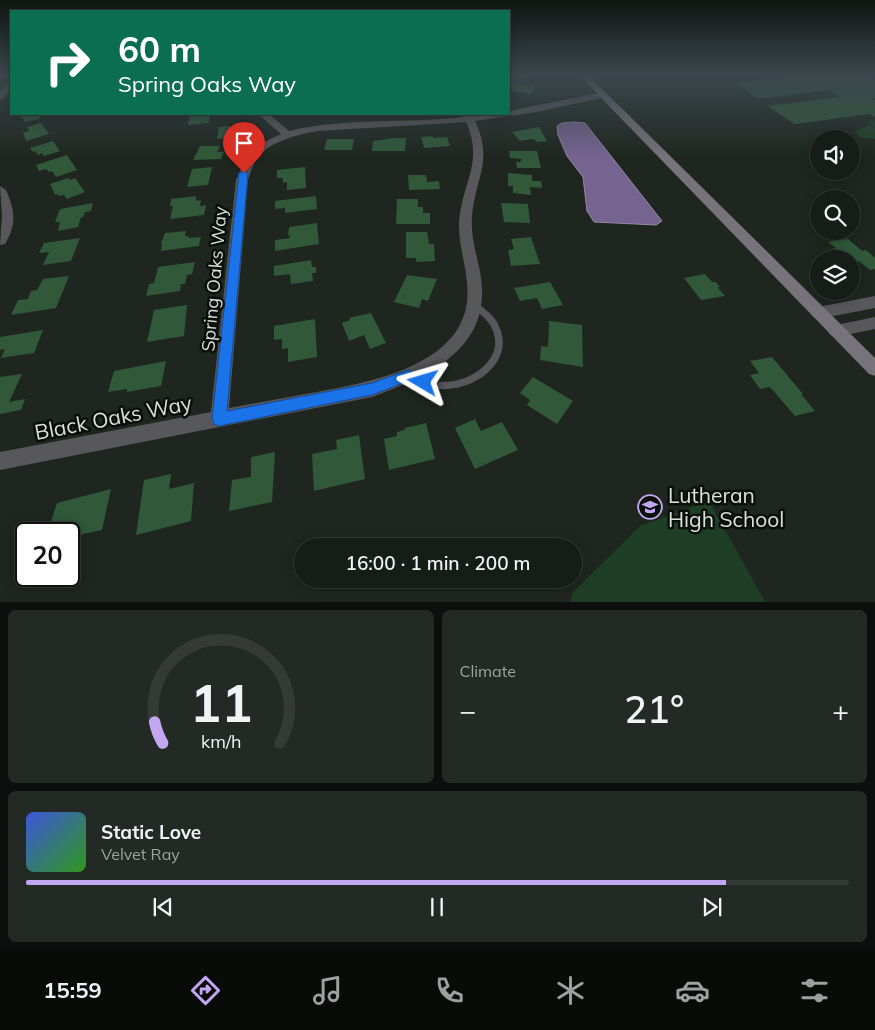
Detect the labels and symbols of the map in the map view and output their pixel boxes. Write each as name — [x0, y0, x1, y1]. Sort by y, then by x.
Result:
pin — [223, 122, 265, 173]
street label: Spring Oaks Way — [196, 205, 232, 353]
position arrow — [396, 355, 448, 407]
street label: Black Oaks Way — [32, 389, 194, 445]
place label: Lutheran High School — [668, 482, 784, 532]
school or university icon: Lutheran High School — [637, 494, 663, 520]
speed limit sign: 20 — [15, 522, 80, 587]

